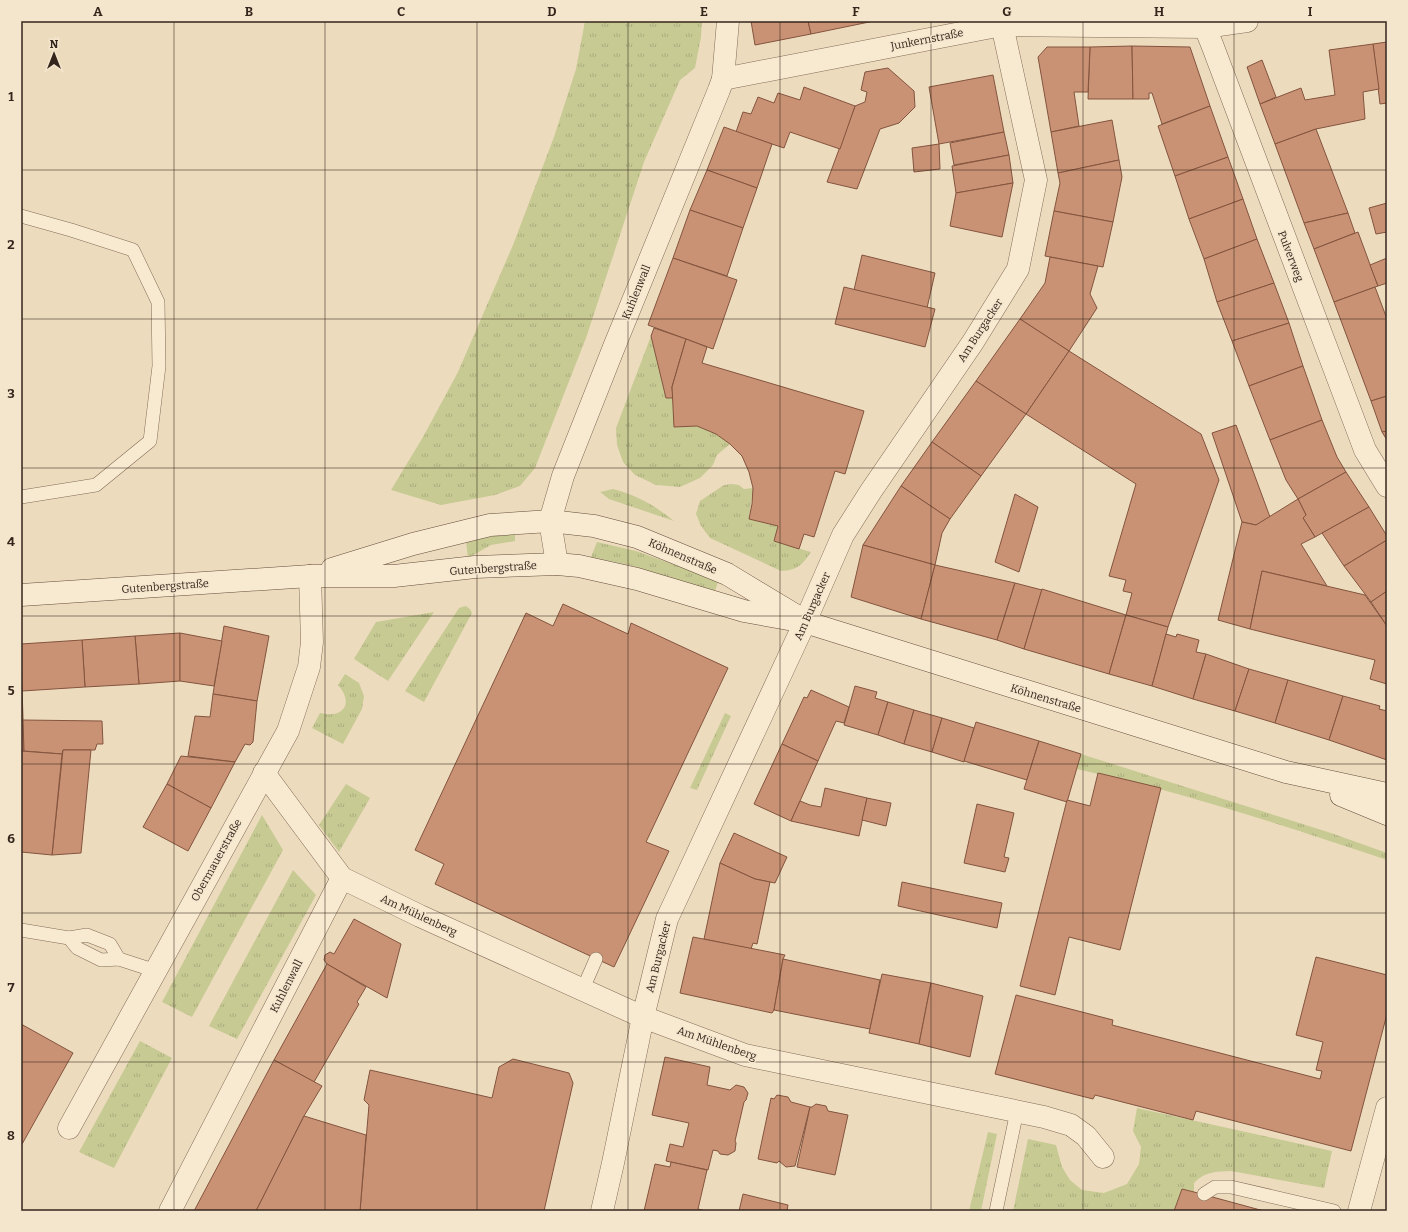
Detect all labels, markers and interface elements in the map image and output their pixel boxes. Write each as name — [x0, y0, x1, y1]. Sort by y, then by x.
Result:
text: A — [93, 4, 103, 19]
text: B — [245, 4, 253, 19]
text: C — [397, 4, 405, 19]
text: D — [547, 4, 557, 19]
text: E — [700, 4, 708, 19]
text: F — [852, 4, 860, 19]
text: G — [1002, 4, 1012, 19]
text: H — [1154, 4, 1164, 19]
text: I — [1308, 4, 1313, 19]
street label: Junkernstraße — [889, 26, 964, 53]
north arrow — [34, 34, 74, 74]
text: N — [50, 38, 59, 51]
text: 1 — [8, 89, 14, 104]
street label: Pulverweg — [1275, 229, 1306, 283]
text: 2 — [7, 237, 15, 252]
street label: Kuhlenwall — [620, 263, 653, 321]
street label: Am Burgacker — [955, 296, 1006, 364]
text: 3 — [7, 386, 15, 401]
text: 4 — [7, 534, 15, 549]
street label: Köhnenstraße — [647, 536, 719, 577]
street label: Gutenbergstraße — [449, 559, 537, 578]
street label: Am Burgacker — [792, 570, 833, 642]
street label: Gutenbergstraße — [121, 577, 209, 596]
street label: Köhnenstraße — [1009, 682, 1083, 715]
text: 5 — [7, 683, 15, 698]
street label: Obermauerstraße — [188, 817, 244, 904]
text: 6 — [7, 831, 15, 846]
street label: Am Mühlenberg — [378, 892, 459, 939]
street label: Am Burgacker — [643, 920, 674, 994]
street label: Kuhlenwall — [268, 957, 305, 1015]
text: 7 — [8, 980, 15, 995]
street label: Am Mühlenberg — [675, 1024, 758, 1063]
text: 8 — [7, 1128, 15, 1143]

